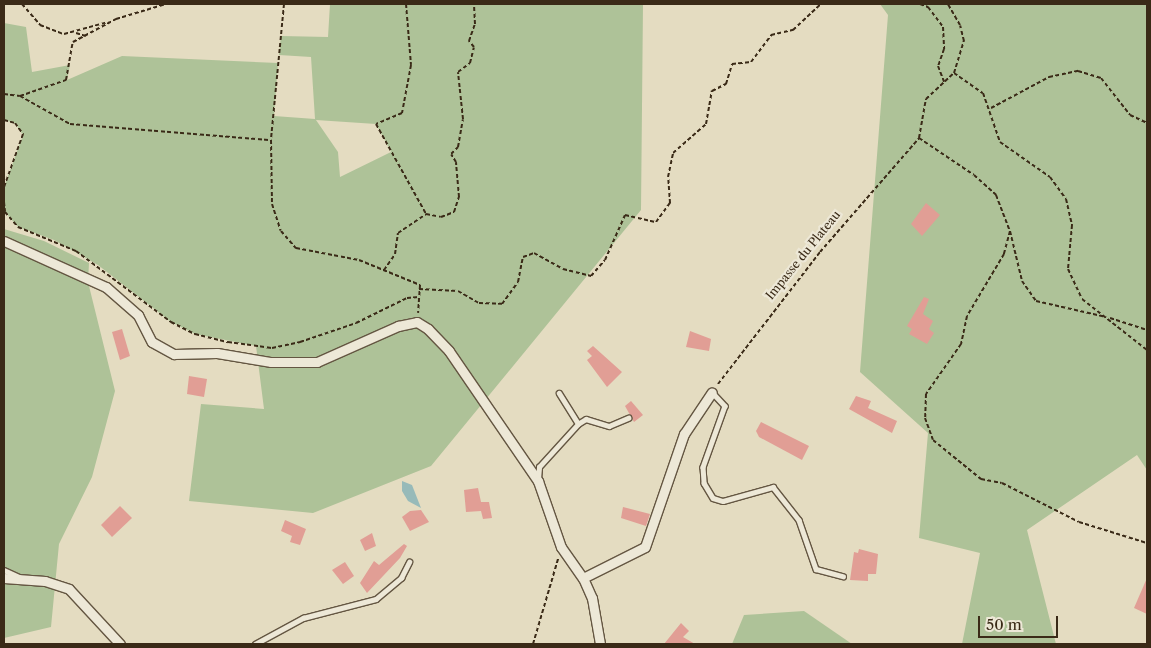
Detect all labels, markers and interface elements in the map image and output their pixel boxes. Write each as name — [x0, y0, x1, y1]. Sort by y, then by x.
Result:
street label: Impasse du Plateau — [763, 208, 843, 302]
scale bar — [981, 606, 1061, 638]
text: 50 m — [986, 615, 1022, 634]

